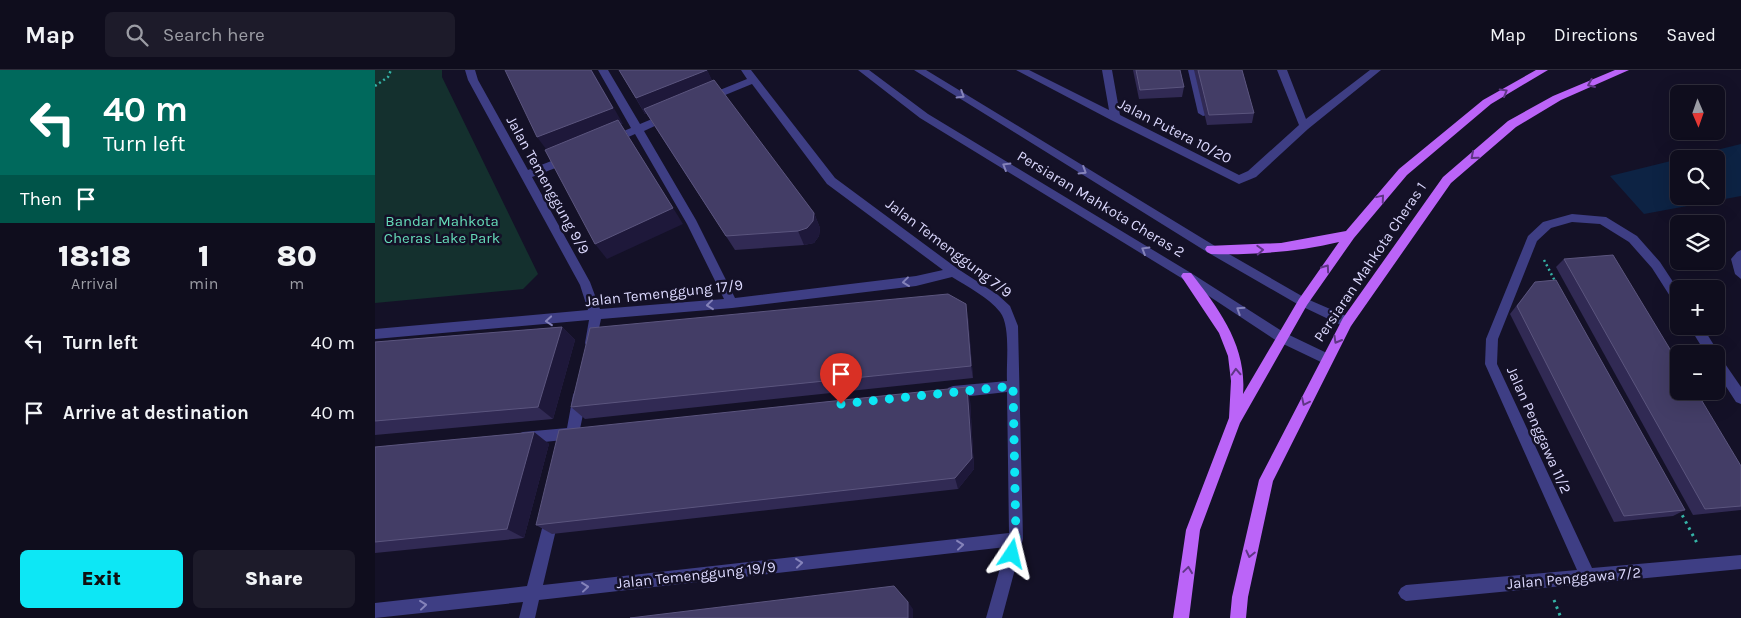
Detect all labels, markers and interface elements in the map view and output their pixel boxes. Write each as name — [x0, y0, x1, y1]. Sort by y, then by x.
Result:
search box — [105, 12, 455, 57]
text: Map — [25, 21, 75, 49]
icon: search — [123, 21, 151, 49]
text: Search here — [163, 24, 265, 46]
text: Map — [1490, 24, 1526, 46]
text: Directions — [1554, 24, 1638, 46]
text: Saved — [1666, 24, 1716, 46]
one-way arrow — [1587, 78, 1595, 88]
north arrow — [1670, 85, 1725, 140]
map controls — [1670, 85, 1725, 400]
text: 40 m — [103, 89, 188, 130]
one-way arrow — [955, 89, 964, 99]
one-way arrow — [1499, 89, 1508, 99]
icon: left — [20, 90, 85, 155]
street label: Jalan Putera 10/20 — [1115, 95, 1235, 168]
street label: Jalan Temenggung 9/9 — [502, 113, 594, 257]
text: Turn left — [103, 131, 186, 157]
street label: Persiaran Mahkota Cheras 2 — [1014, 147, 1188, 261]
one-way arrow — [1471, 150, 1480, 159]
button: search — [1670, 150, 1725, 205]
one-way arrow — [1003, 162, 1012, 172]
one-way arrow — [1078, 164, 1087, 174]
street label: Persiaran Mahkota Cheras 1 — [1310, 179, 1430, 345]
icon: arrive — [72, 185, 100, 213]
text: Then — [20, 188, 62, 210]
one-way arrow — [1376, 194, 1385, 203]
street label: Jalan Temenggung 7/9 — [882, 195, 1016, 301]
park label: Bandar Mahkota Cheras Lake Park — [384, 212, 500, 247]
button: layers — [1670, 215, 1725, 270]
text: 18:18 — [58, 238, 131, 274]
text: 1 — [198, 238, 210, 274]
text: 80 — [276, 238, 317, 274]
one-way arrow — [1256, 244, 1264, 255]
one-way arrow — [1141, 247, 1150, 257]
one-way arrow — [1320, 264, 1329, 274]
text: Arrival — [71, 274, 118, 293]
text: min — [189, 274, 218, 293]
text: m — [289, 274, 304, 293]
street label: Jalan Temenggung 17/9 — [584, 276, 744, 310]
one-way arrow — [902, 276, 910, 287]
button: + — [1670, 280, 1725, 335]
one-way arrow — [706, 299, 714, 310]
one-way arrow — [1236, 307, 1245, 316]
one-way arrow — [544, 315, 552, 326]
icon: left — [20, 329, 48, 357]
text: Turn left — [63, 332, 138, 354]
text: 40 m — [311, 332, 355, 354]
one-way arrow — [1334, 335, 1344, 344]
button: − — [1670, 345, 1725, 400]
pin — [820, 353, 862, 404]
icon: arrive — [827, 360, 855, 388]
street label: Jalan Penggawa 11/2 — [1503, 364, 1575, 496]
one-way arrow — [1230, 368, 1241, 376]
one-way arrow — [1301, 397, 1311, 406]
icon: arrive — [20, 399, 48, 427]
text: Arrive at destination — [63, 402, 249, 424]
text: 40 m — [311, 402, 355, 424]
position arrow — [985, 527, 1037, 579]
one-way arrow — [956, 540, 964, 551]
one-way arrow — [1245, 549, 1255, 558]
button: Exit — [20, 550, 183, 608]
button: Share — [193, 550, 355, 608]
street label: Jalan Temenggung 19/9 — [615, 558, 777, 592]
one-way arrow — [795, 558, 803, 569]
street label: Jalan Penggawa 7/2 — [1506, 563, 1642, 593]
one-way arrow — [1182, 565, 1193, 573]
one-way arrow — [581, 582, 589, 593]
one-way arrow — [420, 600, 428, 611]

